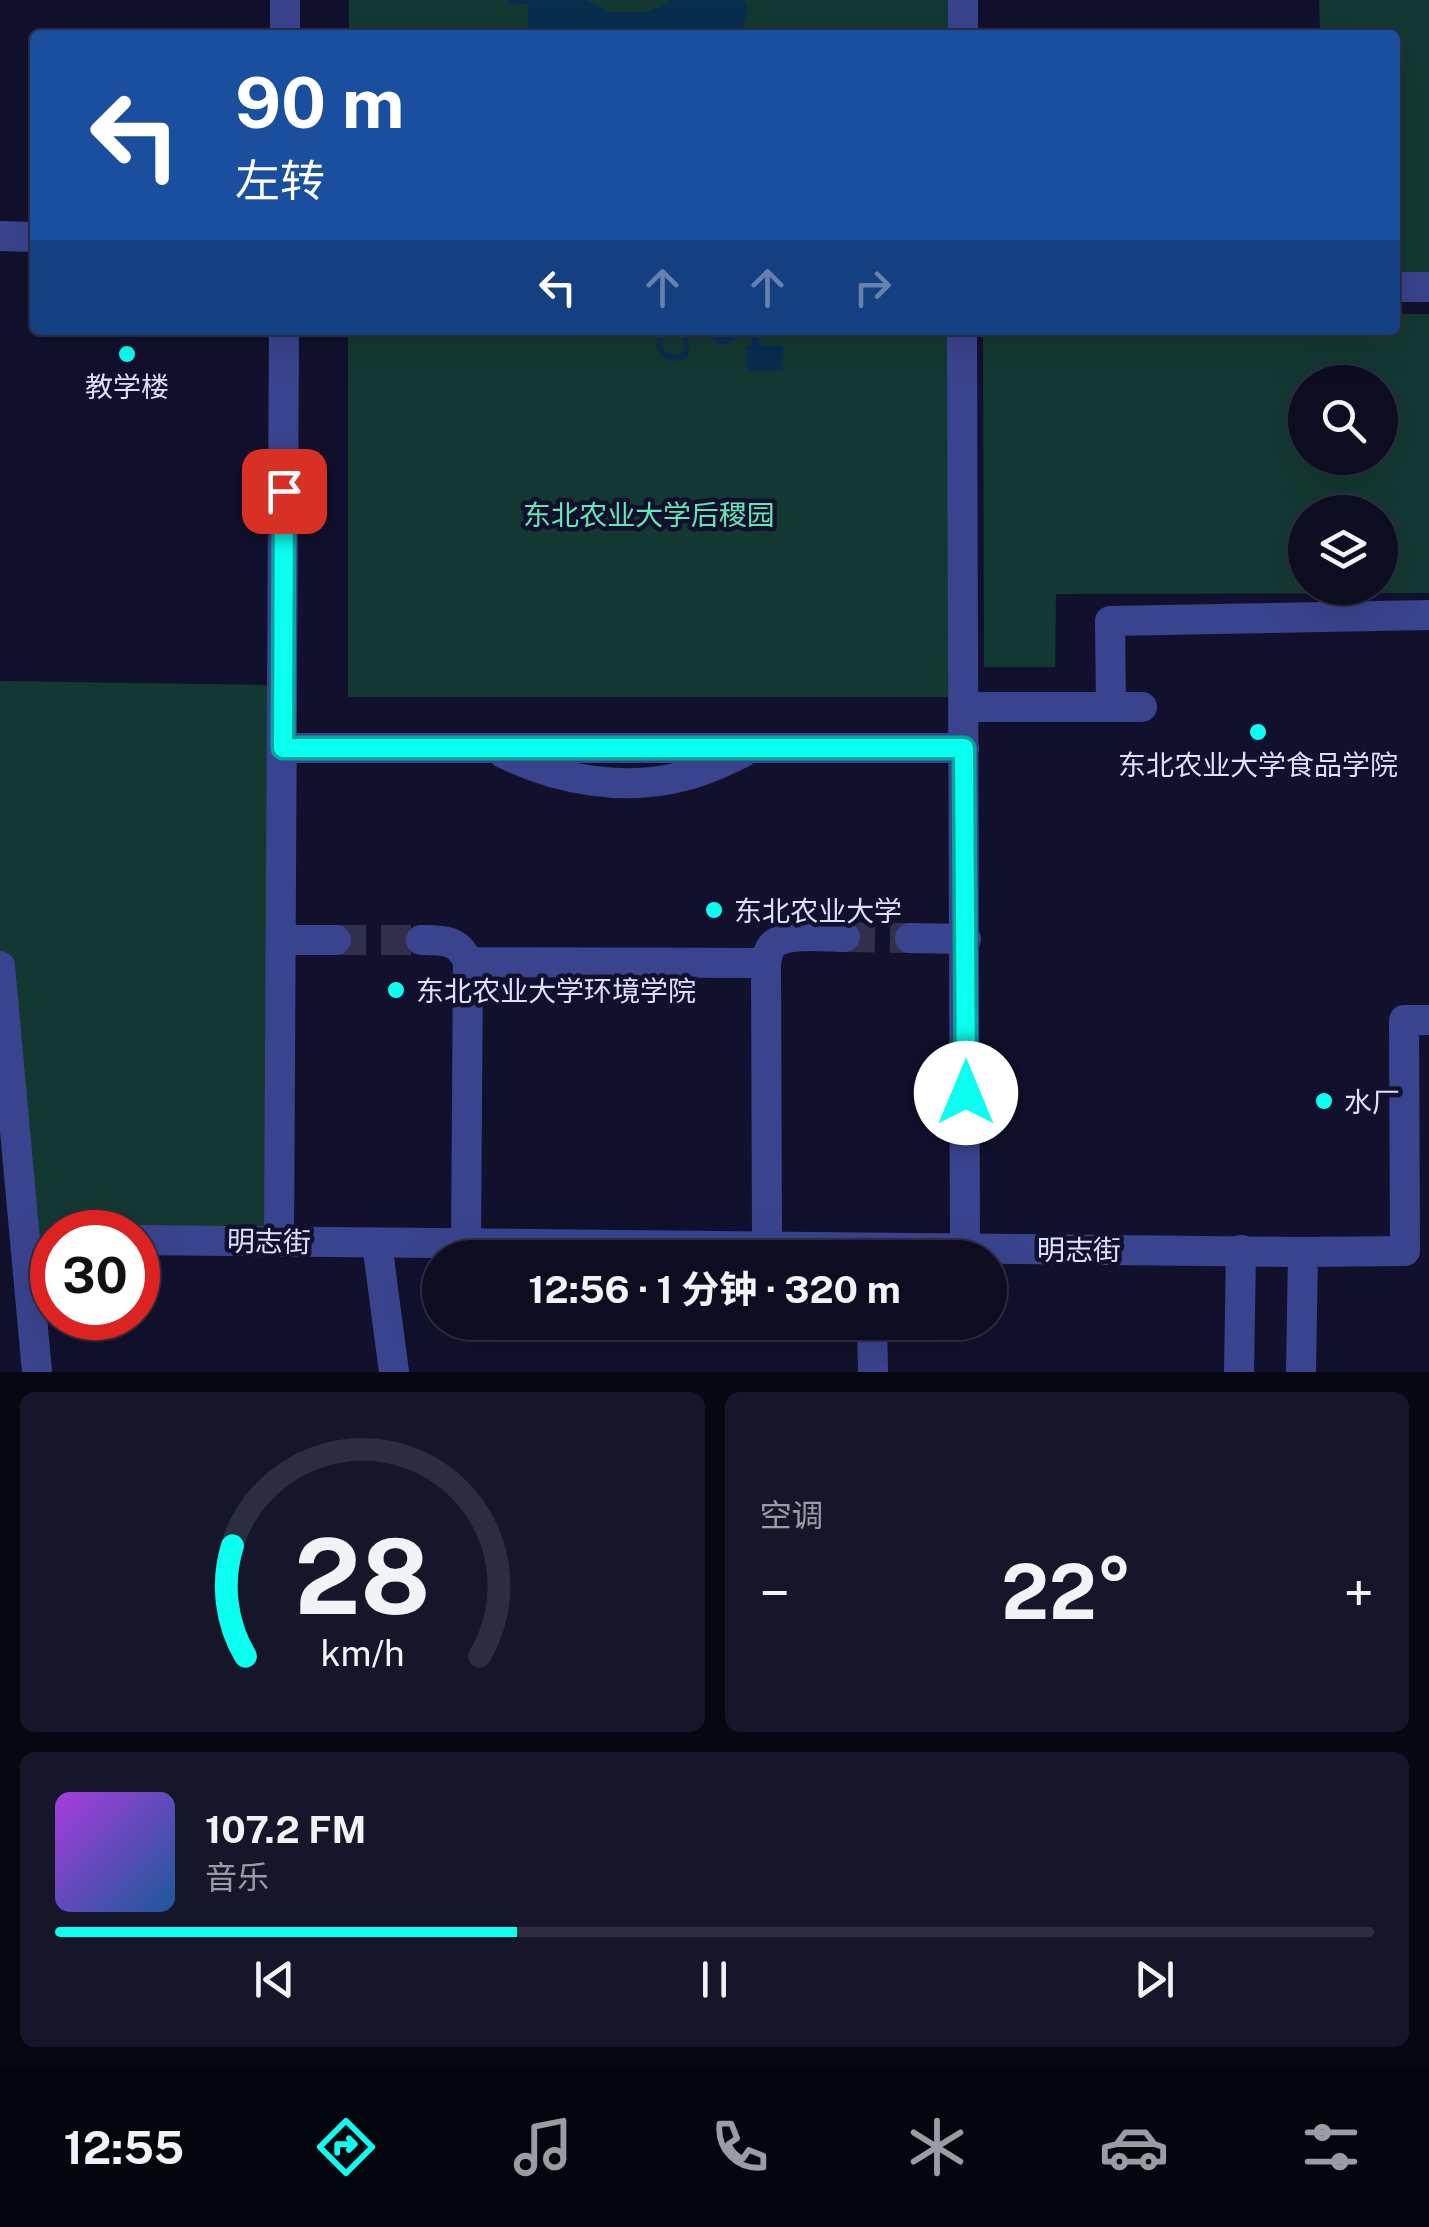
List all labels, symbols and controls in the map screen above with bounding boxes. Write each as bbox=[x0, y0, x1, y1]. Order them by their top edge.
text: 90 m bbox=[235, 61, 405, 144]
icon: left bbox=[70, 70, 200, 200]
text: 左转 bbox=[235, 154, 325, 207]
icon: left bbox=[530, 260, 585, 315]
icon: ahead bbox=[635, 260, 690, 315]
icon: ahead bbox=[740, 260, 795, 315]
icon: right bbox=[845, 260, 900, 315]
marker: 教学楼 bbox=[116, 343, 138, 365]
map controls bbox=[1288, 365, 1398, 605]
button: search bbox=[1288, 365, 1398, 475]
place label: 教学楼 bbox=[85, 370, 169, 403]
pin bbox=[242, 449, 327, 534]
icon: arrive bbox=[257, 464, 312, 519]
button: layers bbox=[1288, 495, 1398, 605]
park label: 东北农业大学后稷园 bbox=[523, 498, 775, 531]
marker: 东北农业大学食品学院 bbox=[1247, 721, 1269, 743]
place label: 东北农业大学食品学院 bbox=[1118, 748, 1398, 781]
place label: 东北农业大学 bbox=[734, 894, 902, 927]
marker: 东北农业大学 bbox=[703, 899, 725, 921]
place label: 东北农业大学环境学院 bbox=[416, 974, 696, 1007]
marker: 东北农业大学环境学院 bbox=[385, 979, 407, 1001]
position arrow bbox=[914, 1041, 1018, 1145]
place label: 水厂 bbox=[1344, 1085, 1400, 1118]
marker: 水厂 bbox=[1313, 1090, 1335, 1112]
speed limit sign: 30 bbox=[30, 1210, 160, 1340]
street label: 明志街 bbox=[227, 1224, 311, 1258]
street label: 明志街 bbox=[1037, 1233, 1121, 1266]
text: 12:56 · 1 分钟 · 320 m bbox=[528, 1267, 901, 1312]
text: 空调 bbox=[760, 1497, 824, 1534]
text: 28 bbox=[294, 1515, 430, 1637]
text: 22° bbox=[1001, 1548, 1132, 1636]
text: − bbox=[760, 1561, 790, 1625]
text: + bbox=[1344, 1561, 1374, 1625]
text: km/h bbox=[320, 1632, 404, 1674]
text: 107.2 FM bbox=[205, 1807, 366, 1852]
text: 音乐 bbox=[205, 1859, 269, 1896]
icon: previous bbox=[247, 1952, 302, 2007]
icon: pause bbox=[687, 1952, 742, 2007]
icon: next bbox=[1127, 1952, 1182, 2007]
icon: directions bbox=[311, 2112, 381, 2182]
icon: music bbox=[508, 2112, 578, 2182]
icon: phone bbox=[705, 2112, 775, 2182]
icon: climate bbox=[902, 2112, 972, 2182]
icon: car bbox=[1099, 2112, 1169, 2182]
icon: filters bbox=[1296, 2112, 1366, 2182]
text: 12:55 bbox=[63, 2121, 184, 2174]

